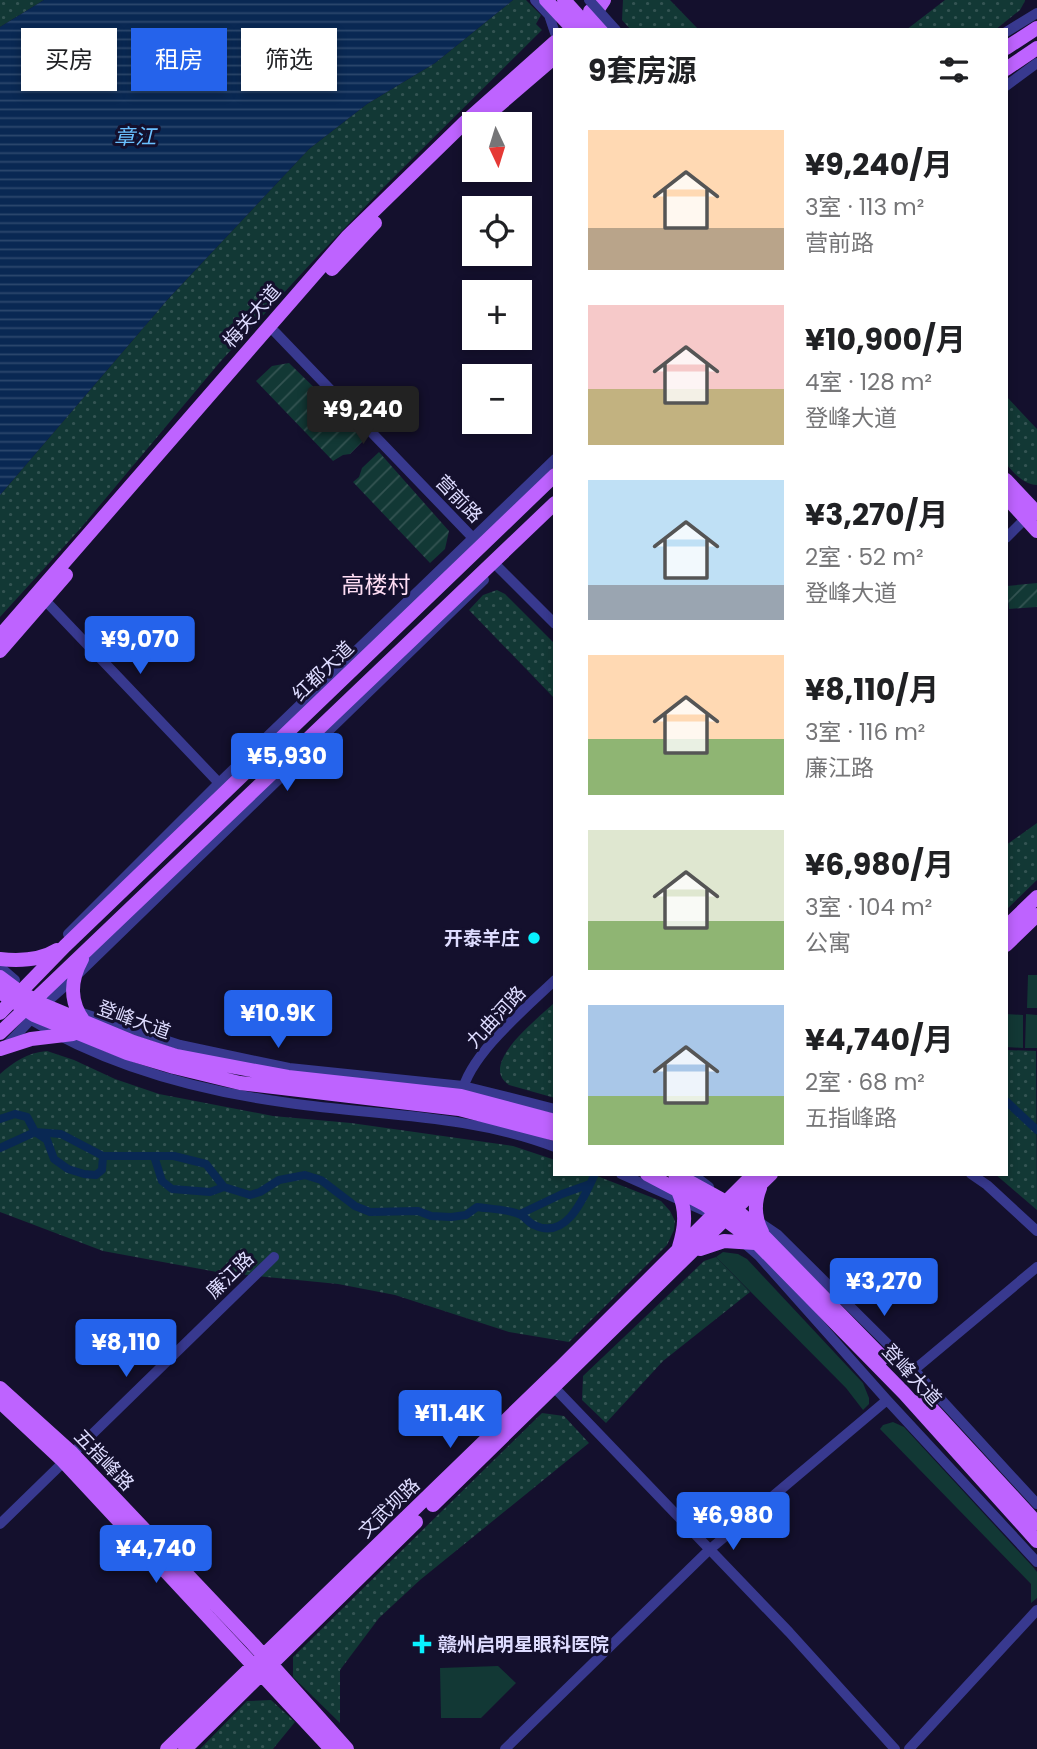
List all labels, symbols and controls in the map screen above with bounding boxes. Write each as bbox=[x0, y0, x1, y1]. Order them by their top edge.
chip: 买房 bbox=[21, 28, 117, 91]
chip: 租房 bbox=[131, 28, 227, 91]
chip: 筛选 bbox=[241, 28, 337, 91]
text: 9套房源 bbox=[588, 49, 696, 92]
icon: filters bbox=[935, 51, 973, 89]
north arrow bbox=[462, 112, 532, 182]
map controls bbox=[462, 112, 532, 434]
water label: 章江 bbox=[114, 122, 158, 151]
text: ¥9,240/月 bbox=[805, 143, 953, 186]
icon: home bbox=[644, 158, 728, 242]
text: 3室 · 113 m² bbox=[805, 191, 924, 223]
button: locate bbox=[462, 196, 532, 266]
text: 营前路 bbox=[805, 227, 874, 259]
street label: 梅关大道 bbox=[217, 278, 287, 354]
button: + bbox=[462, 280, 532, 350]
text: ¥10,900/月 bbox=[805, 318, 966, 361]
icon: home bbox=[644, 333, 728, 417]
button: − bbox=[462, 364, 532, 434]
text: 4室 · 128 m² bbox=[805, 366, 932, 398]
pin: ¥9,240 bbox=[306, 386, 420, 446]
text: ¥9,240 bbox=[323, 393, 403, 425]
text: 登峰大道 bbox=[805, 402, 897, 434]
street label: 营前路 bbox=[429, 469, 489, 529]
text: ¥3,270/月 bbox=[805, 493, 948, 536]
icon: home bbox=[644, 508, 728, 592]
text: 2室 · 52 m² bbox=[805, 541, 923, 573]
district label: 高楼村 bbox=[342, 569, 411, 601]
text: 登峰大道 bbox=[805, 577, 897, 609]
pin: ¥9,070 bbox=[83, 616, 197, 676]
text: ¥9,070 bbox=[101, 623, 179, 655]
street label: 红都大道 bbox=[286, 635, 360, 707]
text: ¥8,110/月 bbox=[805, 668, 939, 711]
icon: home bbox=[644, 683, 728, 767]
text: 3室 · 116 m² bbox=[805, 716, 925, 748]
pin: ¥5,930 bbox=[230, 734, 344, 793]
text: ¥5,930 bbox=[247, 740, 327, 772]
text: 廉江路 bbox=[805, 752, 874, 784]
text: ¥6,980/月 bbox=[805, 843, 954, 886]
icon: home bbox=[644, 858, 728, 942]
text: 3室 · 104 m² bbox=[805, 891, 932, 923]
place label: 开泰羊庄 bbox=[444, 925, 520, 952]
text: 公寓 bbox=[805, 927, 851, 959]
marker: 开泰羊庄 bbox=[526, 930, 542, 946]
street label: 九曲河路 bbox=[460, 980, 532, 1054]
pin: ¥10.9K bbox=[221, 990, 335, 1050]
street label: 登峰大道 bbox=[94, 994, 174, 1046]
text: ¥10.9K bbox=[240, 997, 316, 1029]
text: ¥4,740/月 bbox=[805, 1018, 954, 1061]
icon: home bbox=[644, 1033, 728, 1117]
text: 2室 · 68 m² bbox=[805, 1066, 925, 1098]
text: 五指峰路 bbox=[805, 1102, 897, 1134]
street label: 廉江路 bbox=[200, 1245, 260, 1305]
pin: ¥3,270 bbox=[827, 1258, 941, 1318]
text: ¥3,270 bbox=[846, 1265, 922, 1297]
pin: ¥8,110 bbox=[69, 1320, 183, 1379]
text: ¥8,110 bbox=[91, 1326, 161, 1358]
street label: 登峰大道 bbox=[876, 1338, 948, 1412]
pin: ¥11.4K bbox=[393, 1390, 507, 1450]
text: ¥11.4K bbox=[415, 1397, 485, 1429]
street label: 五指峰路 bbox=[68, 1423, 140, 1497]
street label: 文武坝路 bbox=[352, 1472, 426, 1544]
pin: ¥6,980 bbox=[676, 1492, 790, 1552]
text: ¥6,980 bbox=[693, 1499, 773, 1531]
pin: ¥4,740 bbox=[99, 1526, 213, 1585]
text: ¥4,740 bbox=[116, 1532, 196, 1564]
place label: 赣州启明星眼科医院 bbox=[438, 1631, 609, 1658]
marker: 赣州启明星眼科医院 bbox=[412, 1634, 432, 1654]

